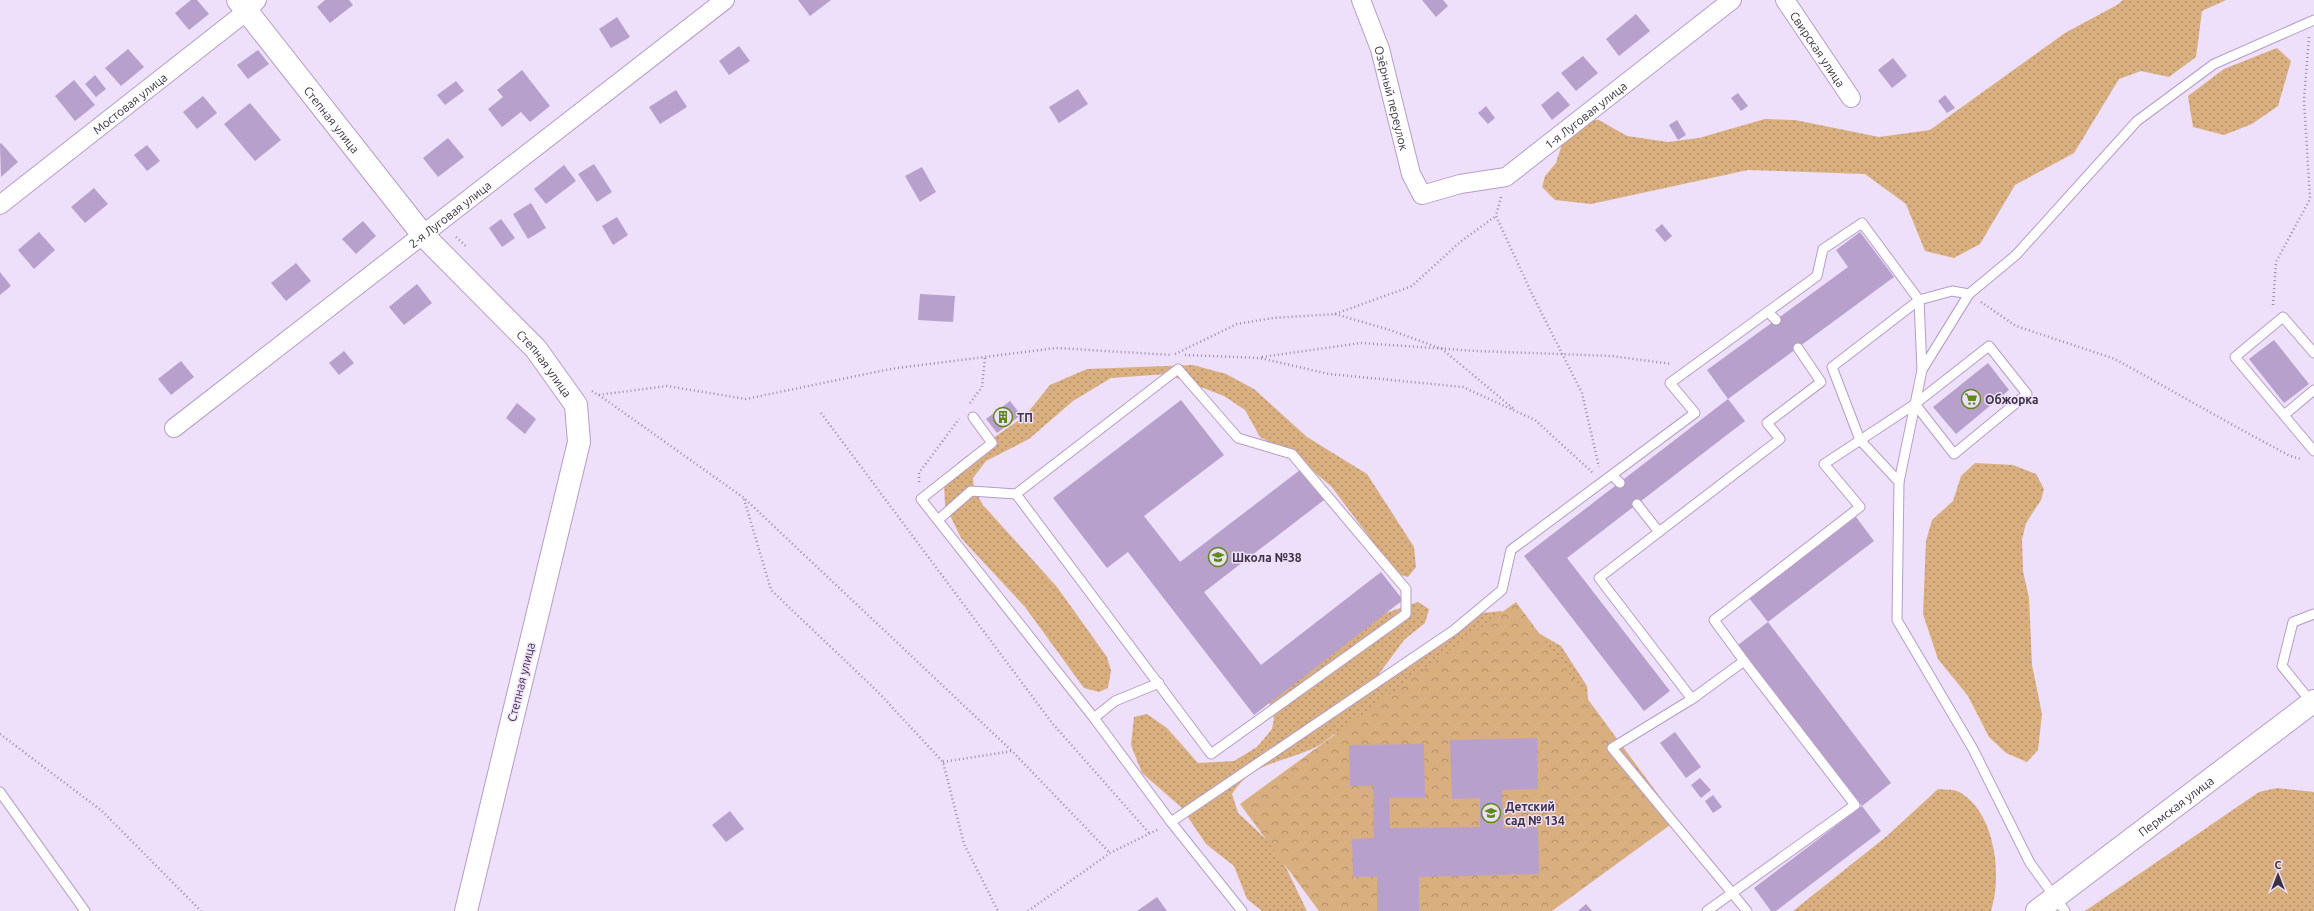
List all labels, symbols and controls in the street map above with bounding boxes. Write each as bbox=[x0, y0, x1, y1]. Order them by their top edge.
street label: Свирская улица bbox=[1788, 9, 1848, 89]
street label: Озёрный переулок bbox=[1373, 44, 1411, 152]
street label: Мостовая улица bbox=[90, 70, 169, 136]
street label: 1-я Луговая улица bbox=[1542, 79, 1629, 151]
street label: Степная улица bbox=[302, 83, 362, 155]
street label: 2-я Луговая улица bbox=[406, 178, 493, 250]
street label: Степная улица bbox=[514, 327, 574, 399]
supermarket icon: Обжорка bbox=[1960, 388, 1982, 410]
place label: Обжорка bbox=[1985, 393, 2039, 406]
building icon: ТП bbox=[992, 406, 1014, 428]
place label: ТП bbox=[1017, 411, 1033, 424]
school or university icon: Школа №38 bbox=[1207, 546, 1229, 568]
place label: Школа №38 bbox=[1232, 551, 1302, 564]
street label: Степная улица bbox=[505, 641, 537, 723]
street label: Пермская улица bbox=[2136, 773, 2216, 838]
place label: Детский сад № 134 bbox=[1505, 800, 1565, 827]
school or university icon: Детский сад № 134 bbox=[1480, 802, 1502, 824]
north arrow bbox=[2258, 855, 2298, 895]
text: С bbox=[2274, 859, 2282, 871]

